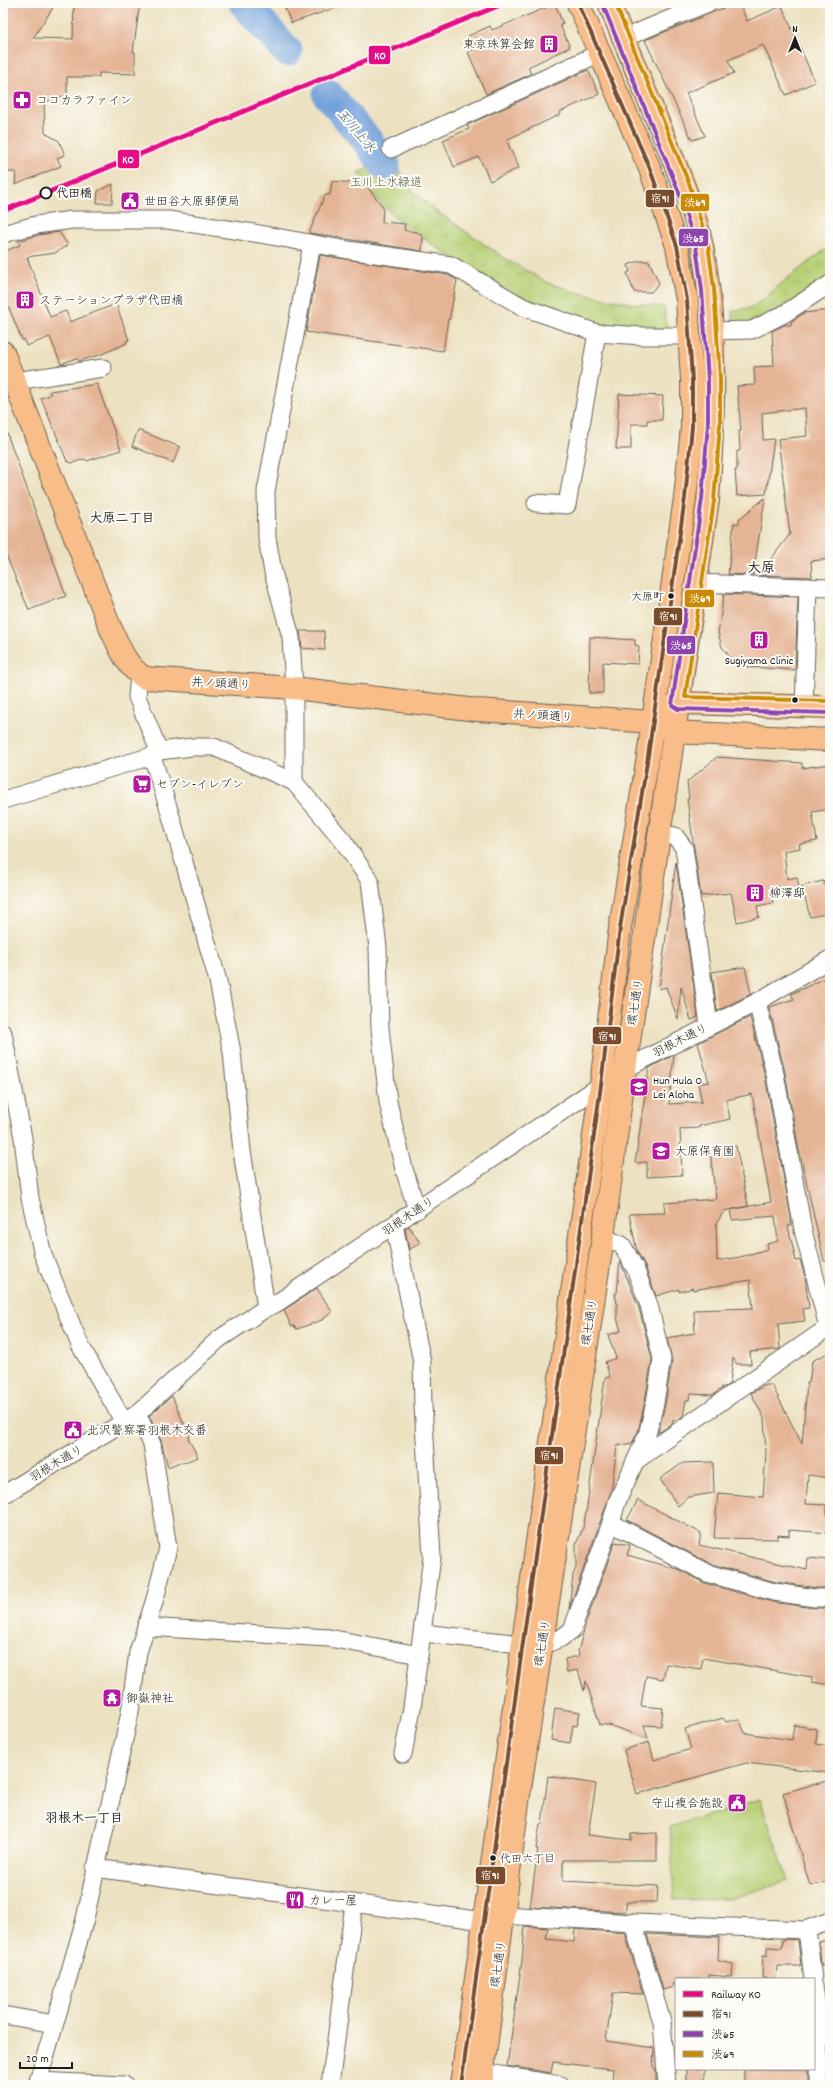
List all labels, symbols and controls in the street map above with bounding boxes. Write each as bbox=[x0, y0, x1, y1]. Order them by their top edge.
north arrow bbox=[775, 18, 815, 58]
text: N bbox=[792, 22, 798, 38]
building icon: 東京珠算会館 bbox=[538, 33, 560, 55]
place label: 東京珠算会館 bbox=[463, 37, 535, 54]
line badge: KO bbox=[368, 45, 391, 65]
text: KO bbox=[374, 49, 386, 65]
pharmacy icon: ココカラファイン bbox=[11, 89, 33, 111]
place label: ココカラファイン bbox=[36, 93, 132, 110]
water label: 玉川上水 bbox=[331, 106, 379, 158]
line badge: KO bbox=[117, 149, 140, 169]
text: KO bbox=[122, 153, 134, 169]
park label: 玉川上水緑道 bbox=[350, 175, 422, 192]
marker: 代田橋 bbox=[39, 186, 53, 200]
place label: 代田橋 bbox=[56, 186, 92, 203]
line badge: 宿91 bbox=[645, 189, 675, 208]
public building icon: 世田谷大原郵便局 bbox=[119, 190, 141, 212]
text: 宿91 bbox=[651, 192, 669, 208]
line badge: 渋69 bbox=[680, 193, 710, 212]
place label: 世田谷大原郵便局 bbox=[144, 194, 240, 211]
text: 渋69 bbox=[684, 196, 706, 212]
line badge: 渋65 bbox=[678, 228, 709, 247]
text: 渋65 bbox=[682, 232, 704, 248]
building icon: ステーションプラザ代田橋 bbox=[14, 289, 36, 311]
place label: ステーションプラザ代田橋 bbox=[39, 293, 183, 310]
district label: 大原二丁目 bbox=[89, 510, 155, 529]
district label: 大原 bbox=[747, 559, 775, 579]
line badge: 渋69 bbox=[684, 589, 715, 608]
place label: 大原町 bbox=[631, 590, 664, 606]
marker: 大原町 bbox=[666, 591, 676, 601]
text: 渋69 bbox=[689, 592, 711, 608]
line badge: 宿91 bbox=[653, 607, 683, 626]
text: 宿91 bbox=[659, 610, 677, 626]
building icon: Sugiyama Clinic bbox=[748, 629, 770, 651]
line badge: 渋65 bbox=[666, 635, 696, 655]
text: 渋65 bbox=[670, 639, 692, 655]
place label: Sugiyama Clinic bbox=[725, 653, 793, 670]
street label: 井ノ頭通り bbox=[191, 674, 251, 695]
unlabelled marker bbox=[790, 695, 800, 705]
street label: 井ノ頭通り bbox=[512, 706, 573, 727]
supermarket icon: セブン-イレブン bbox=[131, 773, 153, 795]
place label: セブン-イレブン bbox=[156, 777, 244, 794]
building icon: 柳澤邸 bbox=[744, 882, 766, 904]
place label: 柳澤邸 bbox=[769, 886, 805, 903]
street label: 環七通り bbox=[625, 977, 648, 1027]
street label: 羽根木通り bbox=[650, 1020, 711, 1063]
line badge: 宿91 bbox=[592, 1026, 622, 1045]
text: 宿91 bbox=[598, 1030, 616, 1046]
place label: Hun Hula O Lei Aloha bbox=[653, 1073, 702, 1104]
school or university icon: Hun Hula O Lei Aloha bbox=[628, 1076, 650, 1098]
school or university icon: 大原保育園 bbox=[650, 1140, 672, 1162]
place label: 大原保育園 bbox=[675, 1144, 735, 1161]
street label: 羽根木通り bbox=[379, 1193, 438, 1241]
street label: 環七通り bbox=[578, 1297, 603, 1347]
public building icon: 北沢警察署羽根木交番 bbox=[62, 1419, 84, 1441]
place label: 北沢警察署羽根木交番 bbox=[87, 1423, 207, 1440]
street label: 羽根木通り bbox=[27, 1442, 87, 1487]
line badge: 宿91 bbox=[534, 1446, 564, 1465]
text: 宿91 bbox=[540, 1449, 558, 1465]
street label: 環七通り bbox=[531, 1618, 556, 1668]
temple icon: 御嶽神社 bbox=[101, 1687, 123, 1709]
place label: 御嶽神社 bbox=[126, 1691, 174, 1708]
public building icon: 守山複合施設 bbox=[726, 1792, 748, 1814]
place label: 守山複合施設 bbox=[651, 1796, 723, 1813]
district label: 羽根木一丁目 bbox=[45, 1810, 123, 1829]
place label: 代田六丁目 bbox=[500, 1852, 555, 1868]
marker: 代田六丁目 bbox=[488, 1853, 498, 1863]
line badge: 宿91 bbox=[475, 1866, 506, 1885]
text: 宿91 bbox=[481, 1869, 499, 1885]
restaurant icon: カレー屋 bbox=[284, 1889, 306, 1911]
place label: カレー屋 bbox=[309, 1893, 357, 1910]
street label: 環七通り bbox=[488, 1939, 511, 1989]
legend bbox=[675, 1978, 815, 2070]
text: Railway KO bbox=[711, 1987, 761, 2004]
text: 宿91 bbox=[711, 2007, 731, 2024]
text: 渋65 bbox=[711, 2027, 734, 2044]
scale bar bbox=[20, 2044, 72, 2070]
text: 渋69 bbox=[711, 2047, 734, 2064]
text: 20 m bbox=[26, 2051, 49, 2068]

